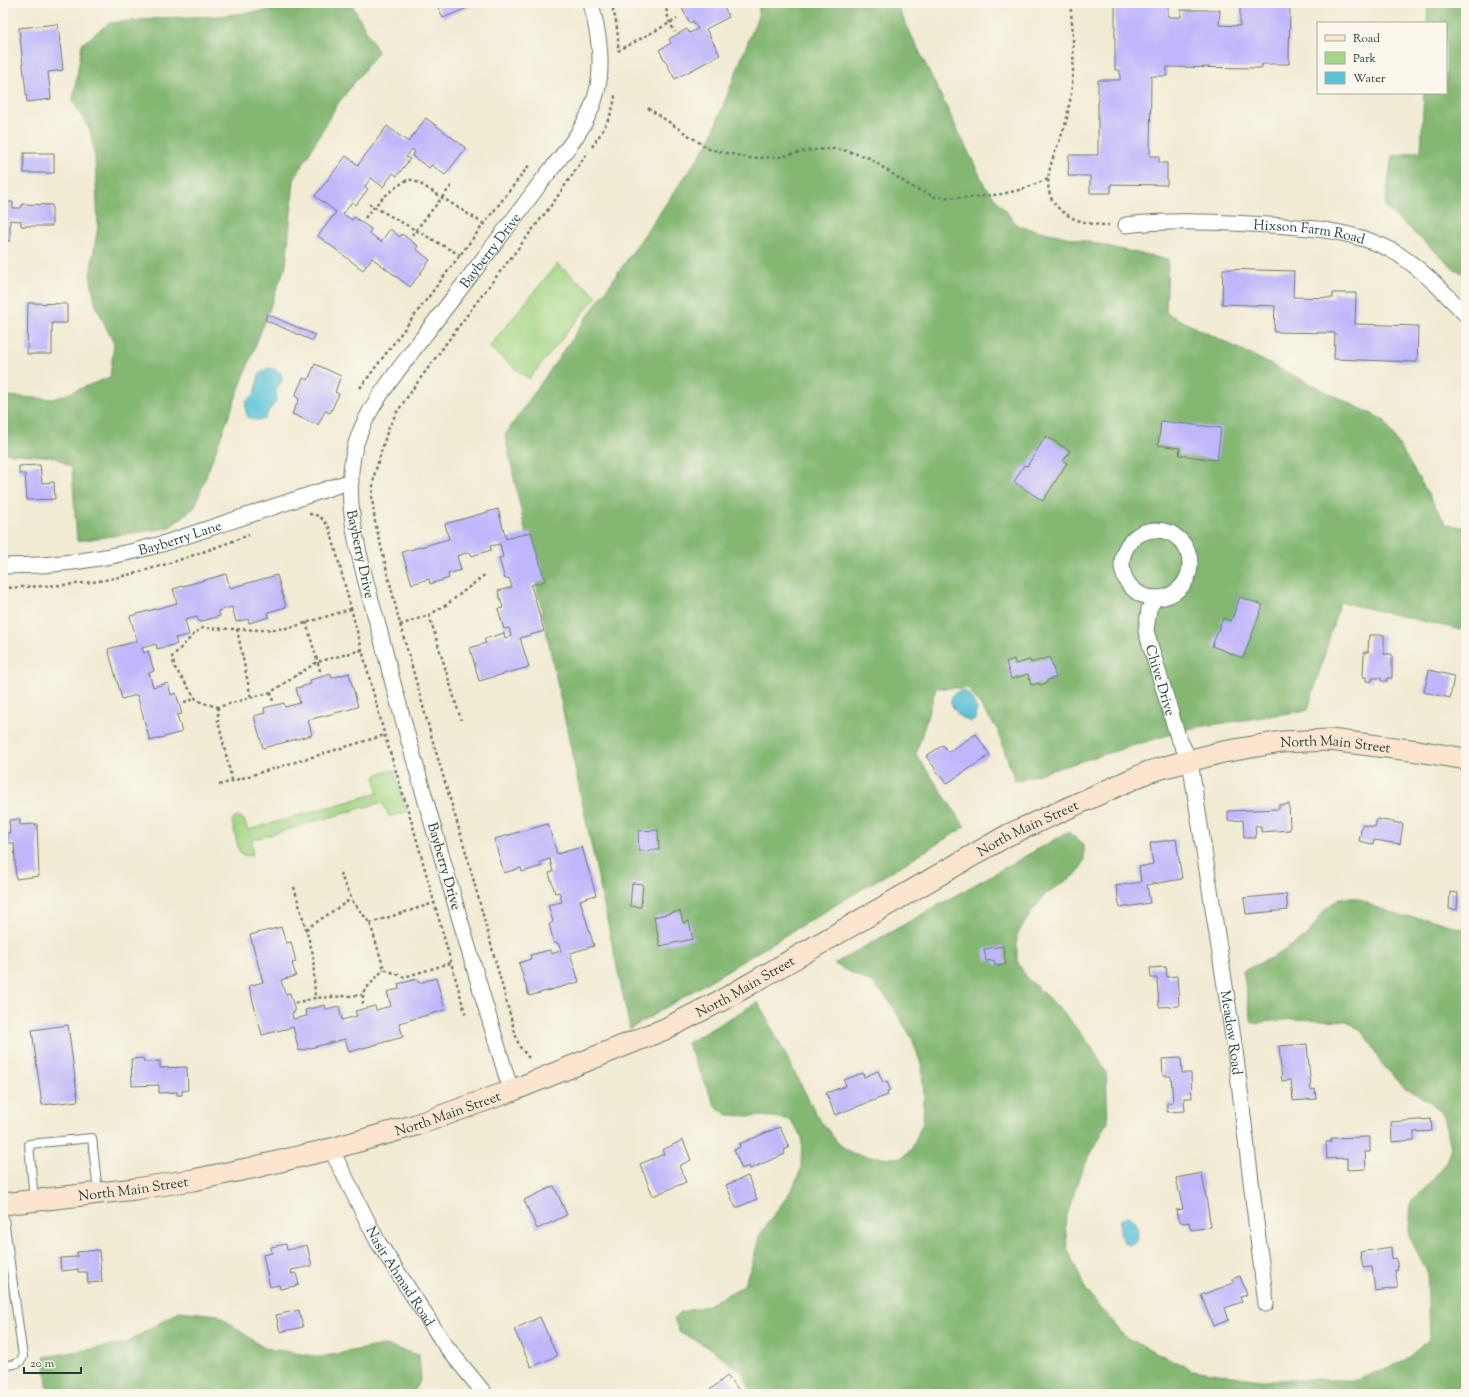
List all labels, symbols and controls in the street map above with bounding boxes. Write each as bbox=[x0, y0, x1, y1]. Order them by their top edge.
legend bbox=[1317, 22, 1447, 94]
text: Road bbox=[1353, 30, 1380, 48]
text: Park bbox=[1353, 50, 1376, 68]
text: Water bbox=[1353, 70, 1386, 88]
street label: Bayberry Drive bbox=[456, 209, 527, 293]
street label: Hixson Farm Road bbox=[1253, 216, 1367, 251]
street label: Bayberry Drive bbox=[340, 508, 378, 601]
street label: Bayberry Lane bbox=[137, 517, 225, 562]
street label: Chive Drive bbox=[1139, 643, 1179, 719]
street label: North Main Street bbox=[1280, 732, 1392, 759]
street label: North Main Street bbox=[974, 796, 1082, 863]
street label: Bayberry Drive bbox=[421, 820, 465, 913]
street label: North Main Street bbox=[693, 952, 799, 1024]
street label: Meadow Road bbox=[1214, 989, 1246, 1076]
street label: North Main Street bbox=[393, 1087, 504, 1142]
street label: North Main Street bbox=[77, 1173, 190, 1207]
street label: Nasir Ahmad Road bbox=[360, 1223, 438, 1331]
scale bar bbox=[24, 1349, 81, 1375]
text: 20 m bbox=[30, 1355, 55, 1373]

